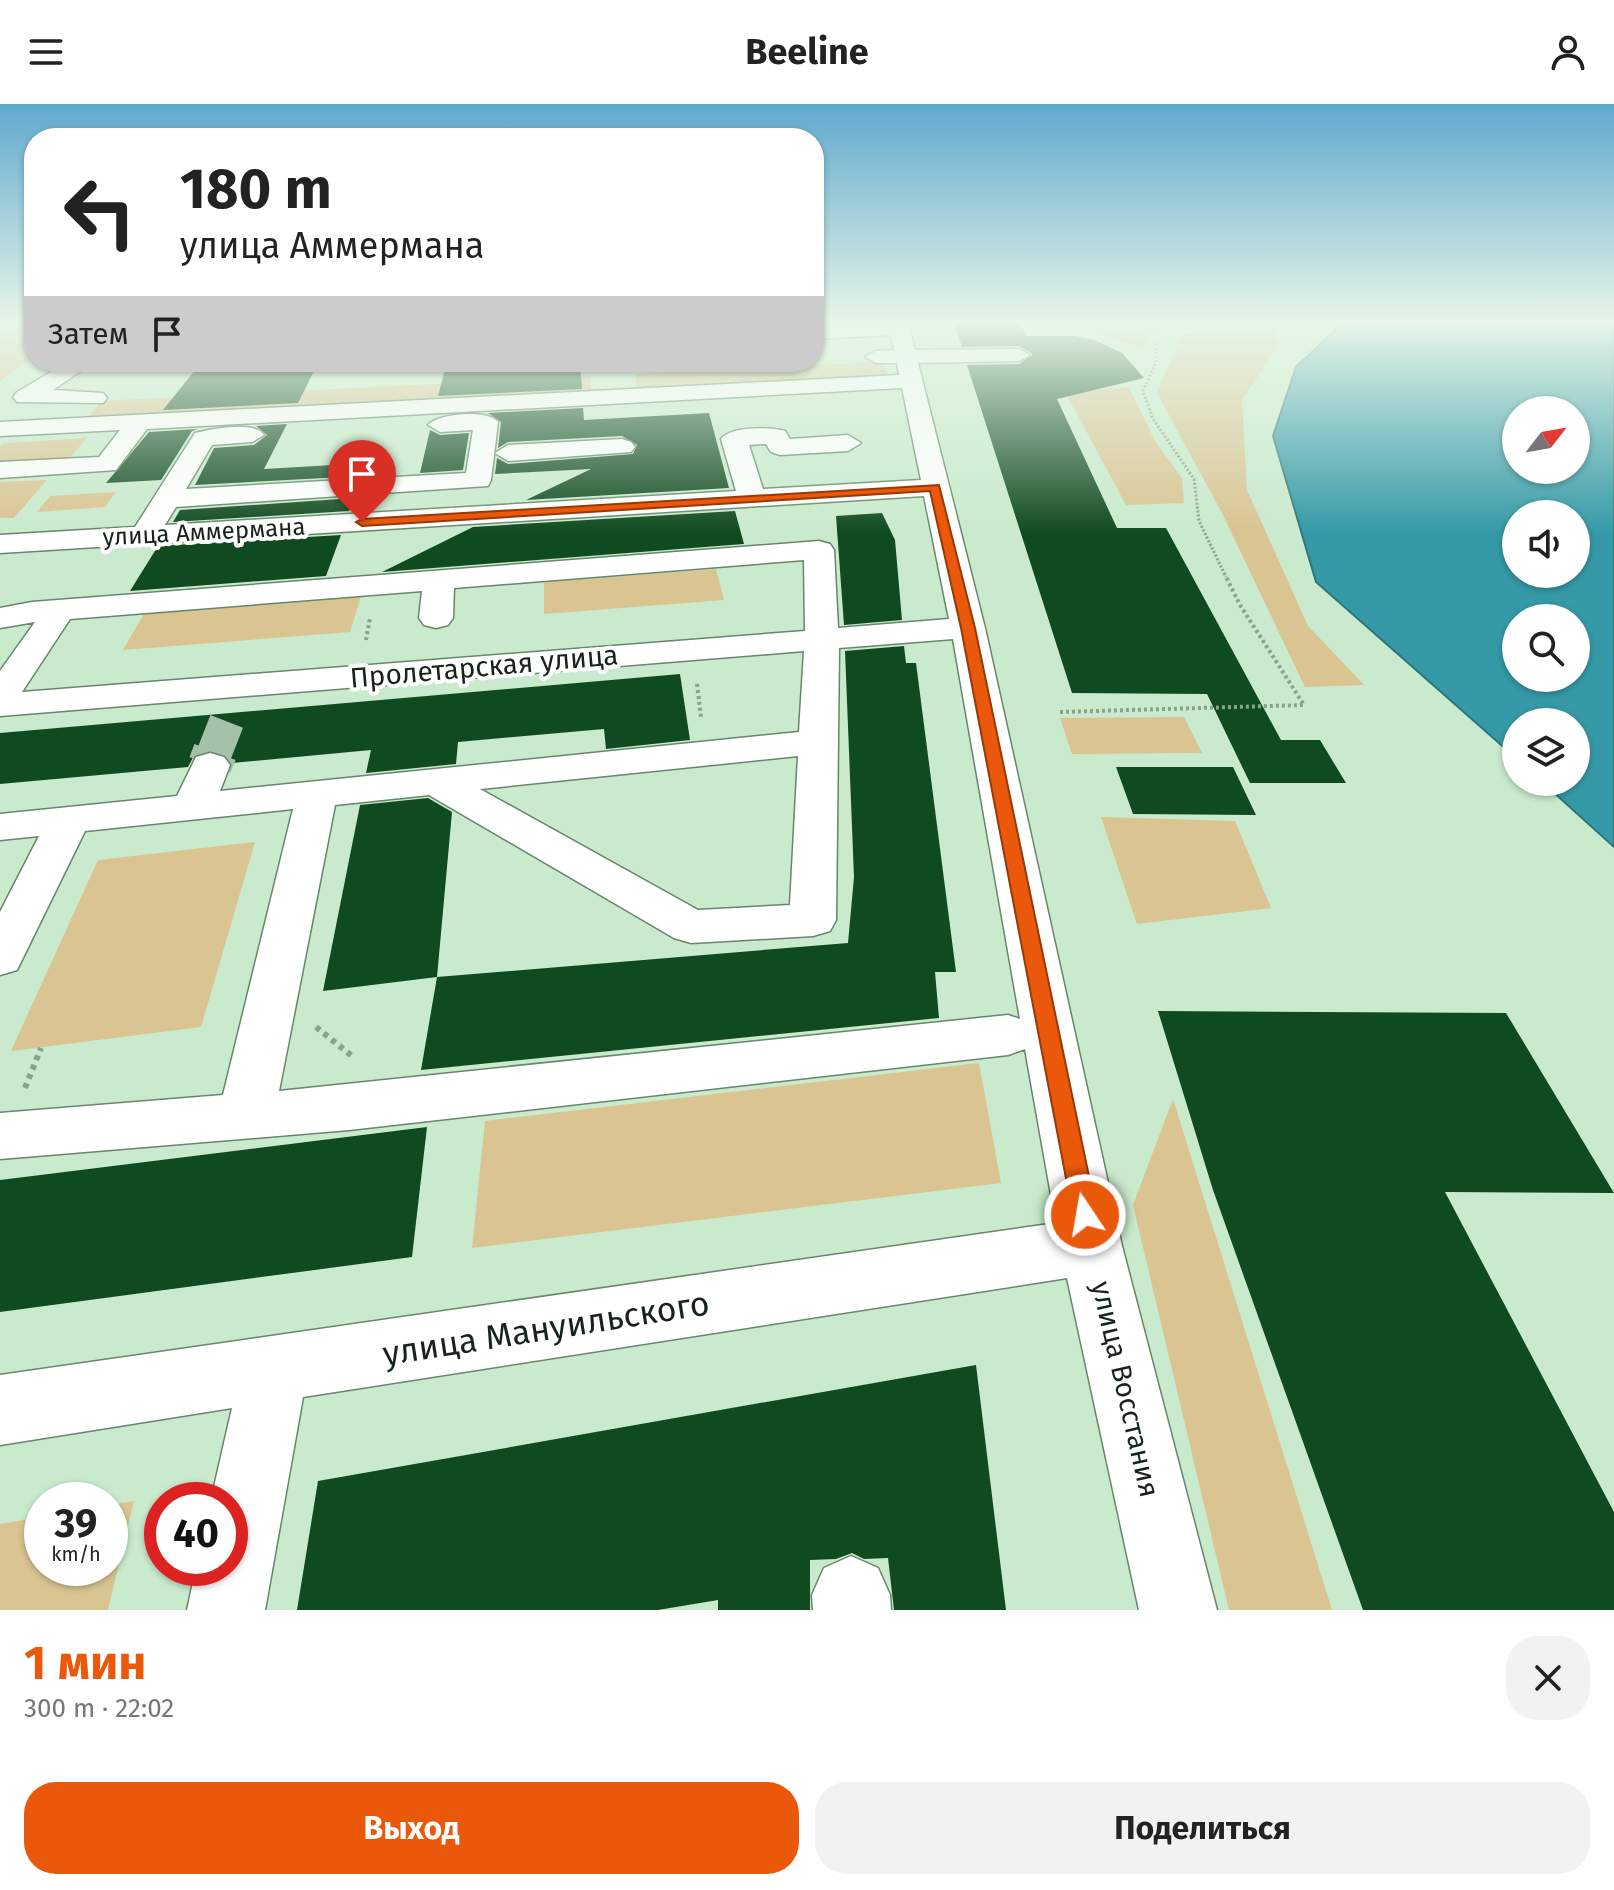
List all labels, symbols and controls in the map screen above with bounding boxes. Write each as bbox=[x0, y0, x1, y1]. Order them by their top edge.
icon: menu bbox=[24, 30, 68, 74]
text: Beeline bbox=[745, 30, 869, 74]
icon: person bbox=[1546, 30, 1590, 74]
text: 180 m bbox=[180, 156, 332, 223]
icon: left bbox=[48, 160, 152, 264]
text: улица Аммермана bbox=[180, 224, 484, 268]
icon: arrive bbox=[145, 312, 189, 356]
text: Затем bbox=[48, 316, 129, 352]
north arrow bbox=[1502, 396, 1590, 484]
map controls bbox=[1502, 396, 1590, 796]
pin bbox=[328, 440, 396, 522]
icon: arrive bbox=[340, 452, 384, 496]
button: sound bbox=[1502, 500, 1590, 588]
street label: улица Аммермана bbox=[102, 513, 306, 551]
button: search bbox=[1502, 604, 1590, 692]
street label: Пролетарская улица bbox=[348, 638, 620, 695]
button: layers bbox=[1502, 708, 1590, 796]
position arrow bbox=[1043, 1173, 1127, 1257]
street label: улица Восстания bbox=[1085, 1278, 1166, 1500]
street label: улица Мануильского bbox=[380, 1282, 712, 1375]
speed limit sign: 40 bbox=[144, 1482, 248, 1586]
text: 39 bbox=[55, 1500, 97, 1548]
text: km/h bbox=[51, 1542, 101, 1566]
text: 1 мин bbox=[24, 1634, 146, 1692]
button: close bbox=[1506, 1636, 1590, 1720]
text: 300 m · 22:02 bbox=[24, 1693, 174, 1724]
button: Выход bbox=[24, 1782, 799, 1874]
button: Поделиться bbox=[815, 1782, 1590, 1874]

